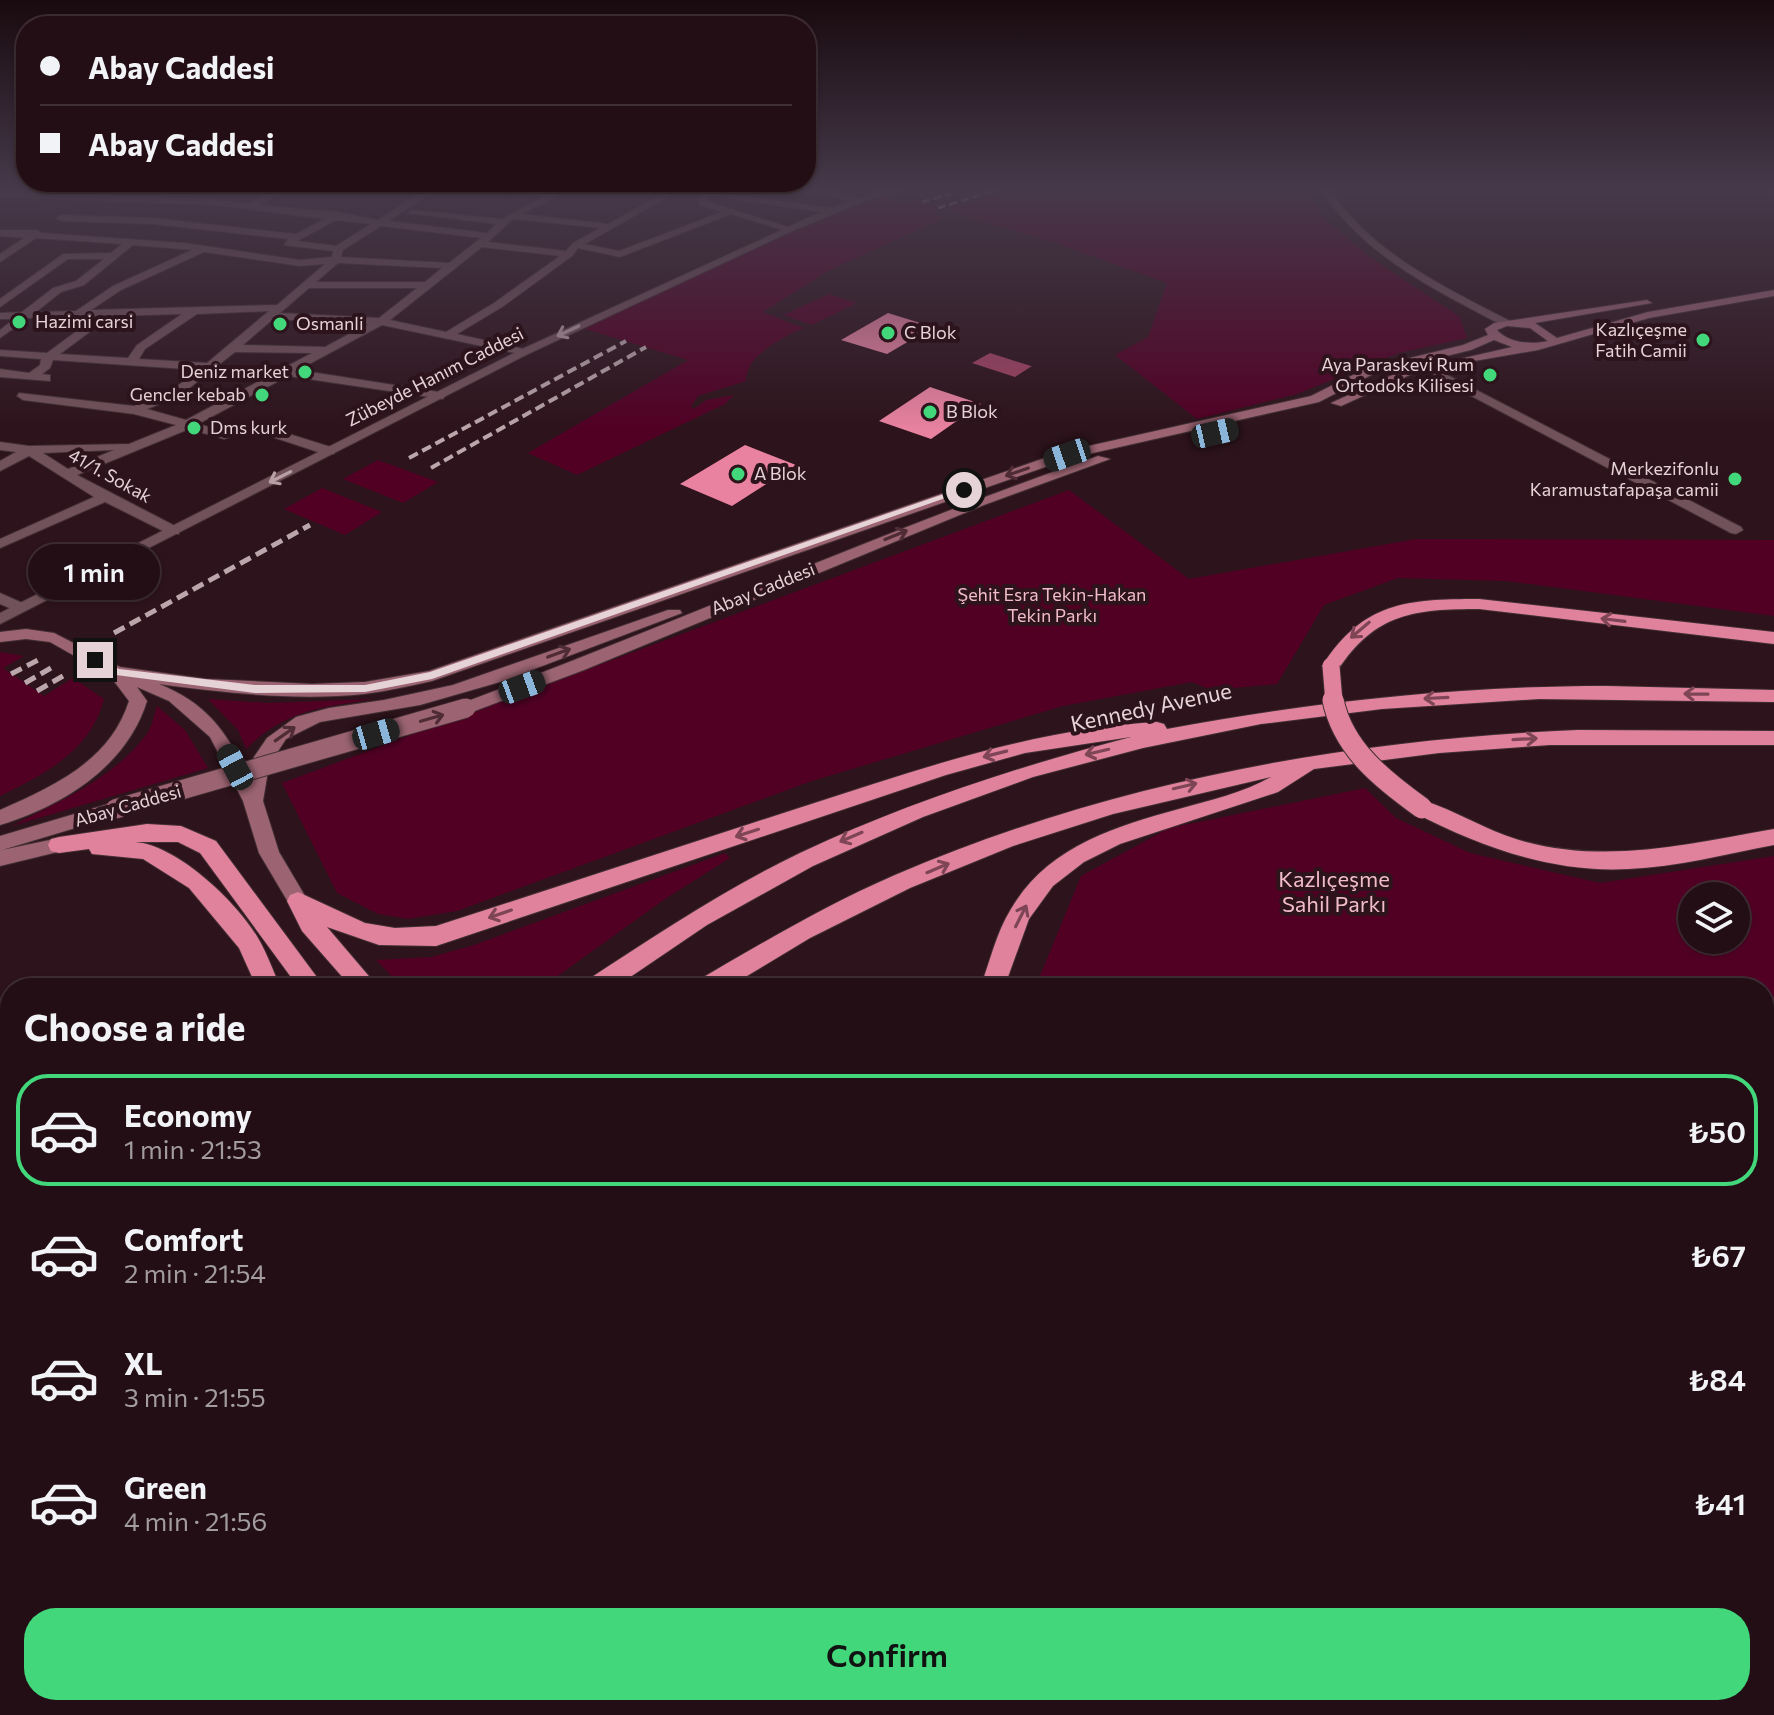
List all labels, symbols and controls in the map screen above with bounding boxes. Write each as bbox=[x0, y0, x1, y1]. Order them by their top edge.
text: Abay Caddesi bbox=[88, 48, 274, 85]
text: Abay Caddesi bbox=[88, 125, 274, 162]
place label: Hazimi carsi bbox=[35, 310, 133, 332]
place label: Osmanli bbox=[296, 312, 364, 334]
marker: Hazimi carsi bbox=[10, 313, 28, 331]
marker: Osmanli bbox=[271, 315, 289, 333]
place label: Kazlıçeşme Fatih Camii bbox=[1595, 318, 1687, 361]
place label: C Blok bbox=[904, 321, 957, 343]
street label: Zübeyde Hanım Caddesi bbox=[342, 322, 527, 430]
one-way arrow bbox=[556, 324, 580, 339]
marker: C Blok bbox=[879, 324, 897, 342]
marker: Kazlıçeşme Fatih Camii bbox=[1694, 331, 1712, 349]
place label: Aya Paraskevi Rum Ortodoks Kilisesi bbox=[1321, 353, 1474, 396]
place label: Deniz market bbox=[181, 360, 289, 382]
marker: Deniz market bbox=[296, 363, 314, 381]
marker: Aya Paraskevi Rum Ortodoks Kilisesi bbox=[1481, 366, 1499, 384]
place label: Gencler kebab bbox=[130, 383, 246, 405]
marker: Gencler kebab bbox=[253, 386, 271, 404]
place label: B Blok bbox=[946, 400, 998, 422]
marker: B Blok bbox=[921, 403, 939, 421]
place label: Dms kurk bbox=[210, 416, 288, 438]
car bbox=[1189, 416, 1241, 450]
marker: Dms kurk bbox=[185, 419, 203, 437]
car bbox=[1040, 436, 1094, 474]
street label: 41/1. Sokak bbox=[65, 443, 156, 507]
place label: Merkezifonlu Karamustafapaşa camii bbox=[1530, 457, 1719, 500]
place label: A Blok bbox=[754, 462, 807, 484]
marker: A Blok bbox=[729, 465, 747, 483]
one-way arrow bbox=[1005, 466, 1030, 481]
one-way arrow bbox=[268, 469, 292, 485]
marker: Merkezifonlu Karamustafapaşa camii bbox=[1726, 470, 1744, 488]
route start bbox=[946, 472, 982, 508]
one-way arrow bbox=[883, 527, 908, 541]
callout: 1 min bbox=[29, 544, 161, 600]
text: 1 min bbox=[63, 556, 125, 587]
street label: Abay Caddesi bbox=[708, 557, 818, 619]
park label: Şehit Esra Tekin-Hakan Tekin Parkı bbox=[958, 583, 1146, 626]
one-way arrow bbox=[1600, 612, 1627, 627]
one-way arrow bbox=[1350, 621, 1370, 639]
route end bbox=[77, 642, 113, 678]
one-way arrow bbox=[546, 645, 571, 660]
car bbox=[495, 668, 549, 706]
street label: Kennedy Avenue bbox=[1068, 676, 1234, 737]
one-way arrow bbox=[1683, 687, 1710, 702]
one-way arrow bbox=[1423, 691, 1450, 706]
one-way arrow bbox=[419, 710, 445, 725]
car bbox=[350, 716, 402, 752]
one-way arrow bbox=[273, 726, 295, 742]
one-way arrow bbox=[1511, 731, 1538, 746]
car bbox=[213, 740, 257, 794]
one-way arrow bbox=[1085, 745, 1110, 760]
one-way arrow bbox=[983, 747, 1008, 762]
one-way arrow bbox=[1171, 778, 1197, 793]
street label: Abay Caddesi bbox=[72, 779, 184, 831]
one-way arrow bbox=[735, 826, 760, 841]
one-way arrow bbox=[840, 830, 864, 845]
one-way arrow bbox=[925, 859, 950, 874]
park label: Kazlıçeşme Sahil Parkı bbox=[1278, 865, 1390, 917]
map controls bbox=[1678, 882, 1750, 954]
button: layers bbox=[1678, 882, 1750, 954]
one-way arrow bbox=[1014, 904, 1029, 928]
one-way arrow bbox=[488, 908, 513, 923]
text: Choose a ride bbox=[24, 1004, 245, 1048]
icon: car bbox=[28, 1094, 100, 1166]
text: Economy bbox=[124, 1096, 252, 1133]
text: ₺50 bbox=[1688, 1112, 1746, 1149]
text: 1 min · 21:53 bbox=[124, 1133, 262, 1164]
icon: car bbox=[28, 1218, 100, 1290]
text: Comfort bbox=[124, 1220, 243, 1257]
text: ₺67 bbox=[1690, 1236, 1746, 1273]
text: 2 min · 21:54 bbox=[124, 1257, 266, 1288]
icon: car bbox=[28, 1342, 100, 1414]
text: XL bbox=[124, 1344, 163, 1381]
text: ₺84 bbox=[1688, 1360, 1746, 1397]
text: 3 min · 21:55 bbox=[124, 1381, 266, 1412]
icon: car bbox=[28, 1466, 100, 1538]
text: Green bbox=[124, 1468, 207, 1505]
text: ₺41 bbox=[1694, 1484, 1746, 1521]
text: 4 min · 21:56 bbox=[124, 1505, 267, 1536]
button: Confirm bbox=[24, 1608, 1750, 1700]

